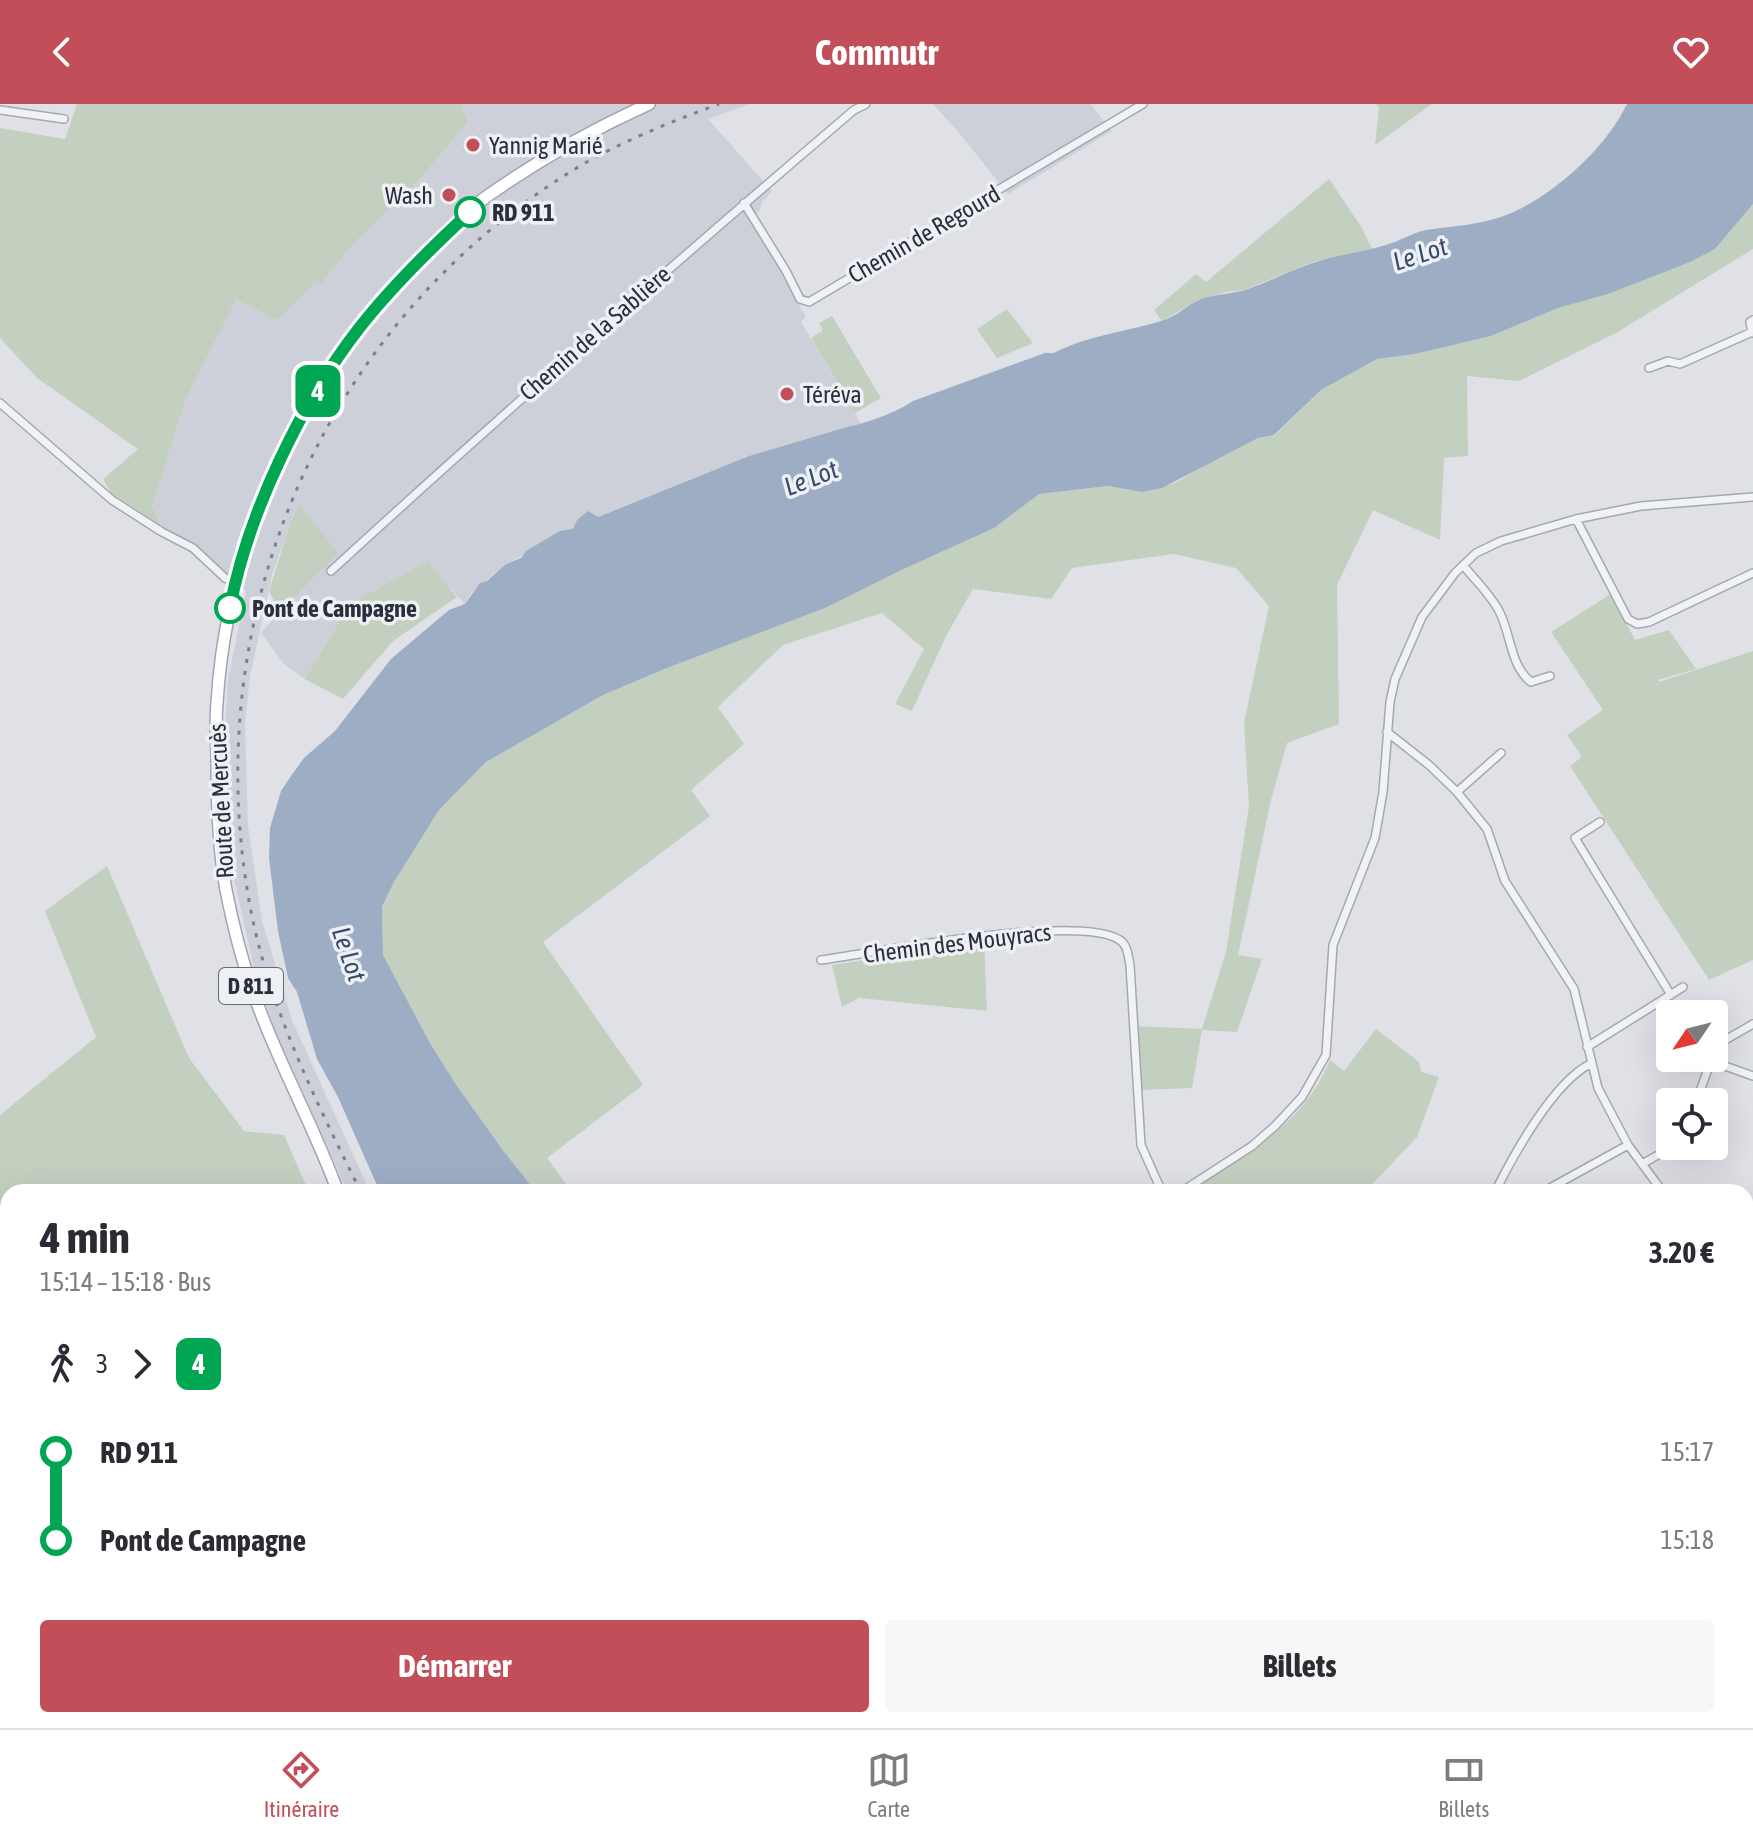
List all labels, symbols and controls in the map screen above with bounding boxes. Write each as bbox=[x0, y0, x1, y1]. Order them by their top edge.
icon: back bbox=[40, 30, 84, 74]
icon: heart bbox=[1669, 30, 1713, 74]
text: Commutr bbox=[815, 31, 938, 73]
place label: Yannig Marié bbox=[489, 132, 603, 159]
marker: Yannig Marié bbox=[464, 136, 482, 154]
street label: Chemin de Regourd bbox=[843, 180, 1005, 288]
place label: Wash bbox=[385, 182, 433, 209]
marker: Wash bbox=[440, 186, 458, 204]
marker: RD 911 bbox=[455, 197, 485, 227]
place label: RD 911 bbox=[492, 199, 555, 226]
water label: Le Lot bbox=[1389, 231, 1451, 277]
street label: Chemin de la Sablière bbox=[514, 260, 676, 406]
line badge: 4 bbox=[292, 365, 344, 417]
text: 4 bbox=[311, 375, 325, 407]
place label: Téréva bbox=[803, 381, 862, 408]
marker: Téréva bbox=[778, 385, 796, 403]
water label: Le Lot bbox=[780, 454, 843, 502]
marker: Pont de Campagne bbox=[215, 593, 245, 623]
place label: Pont de Campagne bbox=[252, 595, 417, 622]
street label: Route de Mercuès bbox=[203, 723, 239, 879]
street label: Chemin des Mouyracs bbox=[862, 918, 1052, 968]
water label: Le Lot bbox=[326, 923, 372, 985]
road number: D 811 bbox=[219, 968, 283, 1004]
north arrow bbox=[1656, 1000, 1728, 1072]
map controls bbox=[1656, 1000, 1728, 1160]
button: locate bbox=[1656, 1088, 1728, 1160]
text: 4 min bbox=[40, 1212, 130, 1262]
text: 3.20 € bbox=[1649, 1235, 1714, 1269]
text: 15:14 – 15:18 · Bus bbox=[40, 1267, 211, 1297]
icon: walk bbox=[40, 1342, 84, 1386]
icon: forward bbox=[120, 1342, 164, 1386]
text: 4 bbox=[192, 1348, 205, 1380]
text: 3 bbox=[96, 1349, 108, 1379]
text: RD 911 bbox=[100, 1435, 178, 1469]
text: 15:17 bbox=[1660, 1437, 1714, 1467]
text: Pont de Campagne bbox=[100, 1523, 306, 1557]
text: 15:18 bbox=[1660, 1525, 1714, 1555]
button: Démarrer bbox=[40, 1620, 869, 1712]
button: Billets bbox=[885, 1620, 1714, 1712]
tab: Itinéraire bbox=[264, 1748, 339, 1822]
tab: Carte bbox=[867, 1748, 911, 1822]
tab: Billets bbox=[1438, 1748, 1489, 1822]

